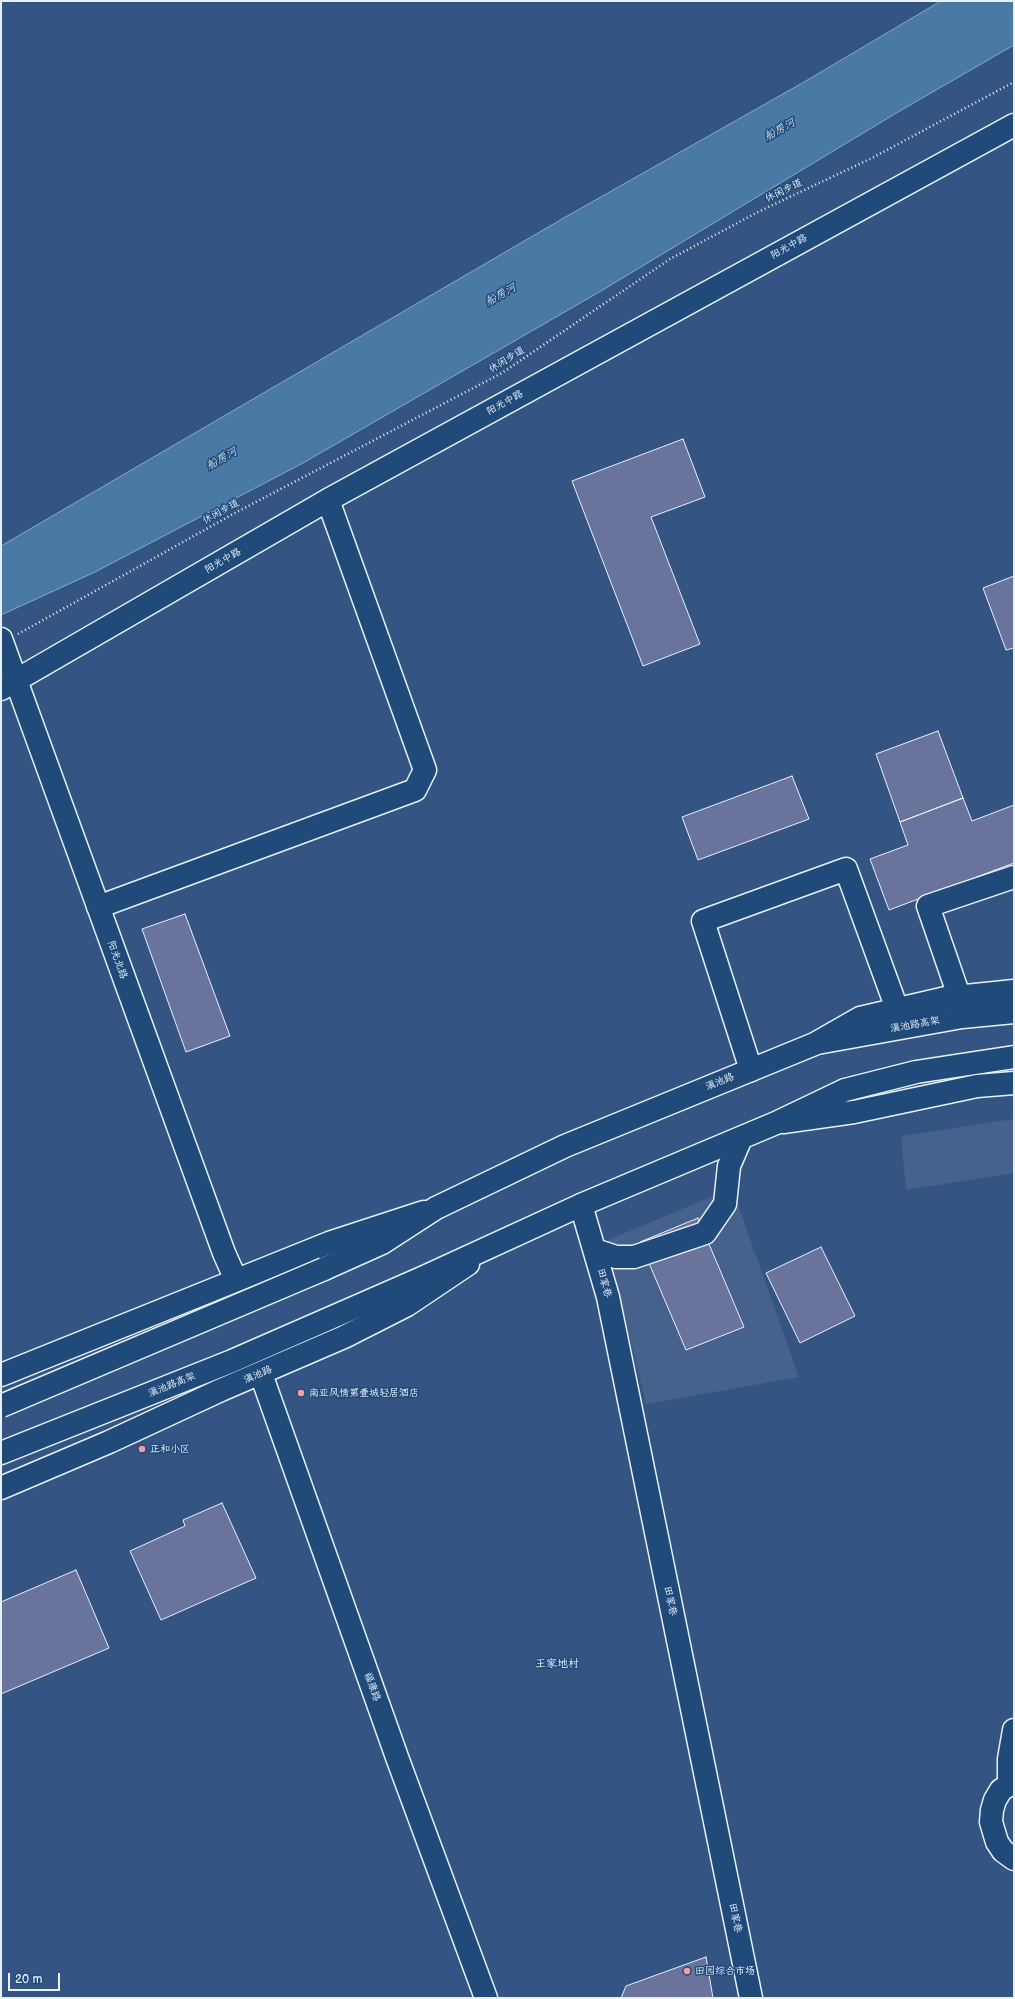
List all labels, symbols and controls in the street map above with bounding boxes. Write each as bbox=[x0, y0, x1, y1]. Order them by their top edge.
water label: 船房河 bbox=[762, 116, 798, 144]
street label: 休闲步道 bbox=[763, 177, 805, 205]
street label: 阳光中路 bbox=[769, 232, 809, 262]
water label: 船房河 bbox=[483, 281, 519, 309]
street label: 休闲步道 bbox=[487, 344, 527, 376]
street label: 阳光中路 bbox=[485, 388, 525, 418]
water label: 船房河 bbox=[204, 445, 240, 473]
street label: 休闲步道 bbox=[201, 497, 241, 527]
street label: 阳光中路 bbox=[203, 546, 243, 576]
street label: 阳光北路 bbox=[105, 939, 129, 981]
street label: 滇池路高架 bbox=[889, 1015, 941, 1035]
street label: 滇池路 bbox=[704, 1071, 736, 1093]
street label: 田家巷 bbox=[594, 1267, 614, 1299]
street label: 滇池路 bbox=[242, 1364, 274, 1386]
street label: 滇池路高架 bbox=[147, 1370, 197, 1400]
place label: 南亚风情第壹城轻居酒店 bbox=[309, 1387, 419, 1399]
marker: 南亚风情第壹城轻居酒店 bbox=[296, 1388, 306, 1398]
place label: 正和小区 bbox=[150, 1443, 190, 1455]
marker: 正和小区 bbox=[137, 1444, 147, 1454]
street label: 田家巷 bbox=[661, 1585, 679, 1617]
district label: 王家地村 bbox=[535, 1657, 579, 1671]
street label: 福康路 bbox=[361, 1671, 383, 1703]
street label: 田家巷 bbox=[726, 1902, 744, 1934]
scale bar bbox=[10, 1965, 62, 1991]
place label: 田园综合市场 bbox=[695, 1965, 755, 1977]
marker: 田园综合市场 bbox=[682, 1966, 692, 1976]
text: 20 m bbox=[15, 1972, 42, 1987]

